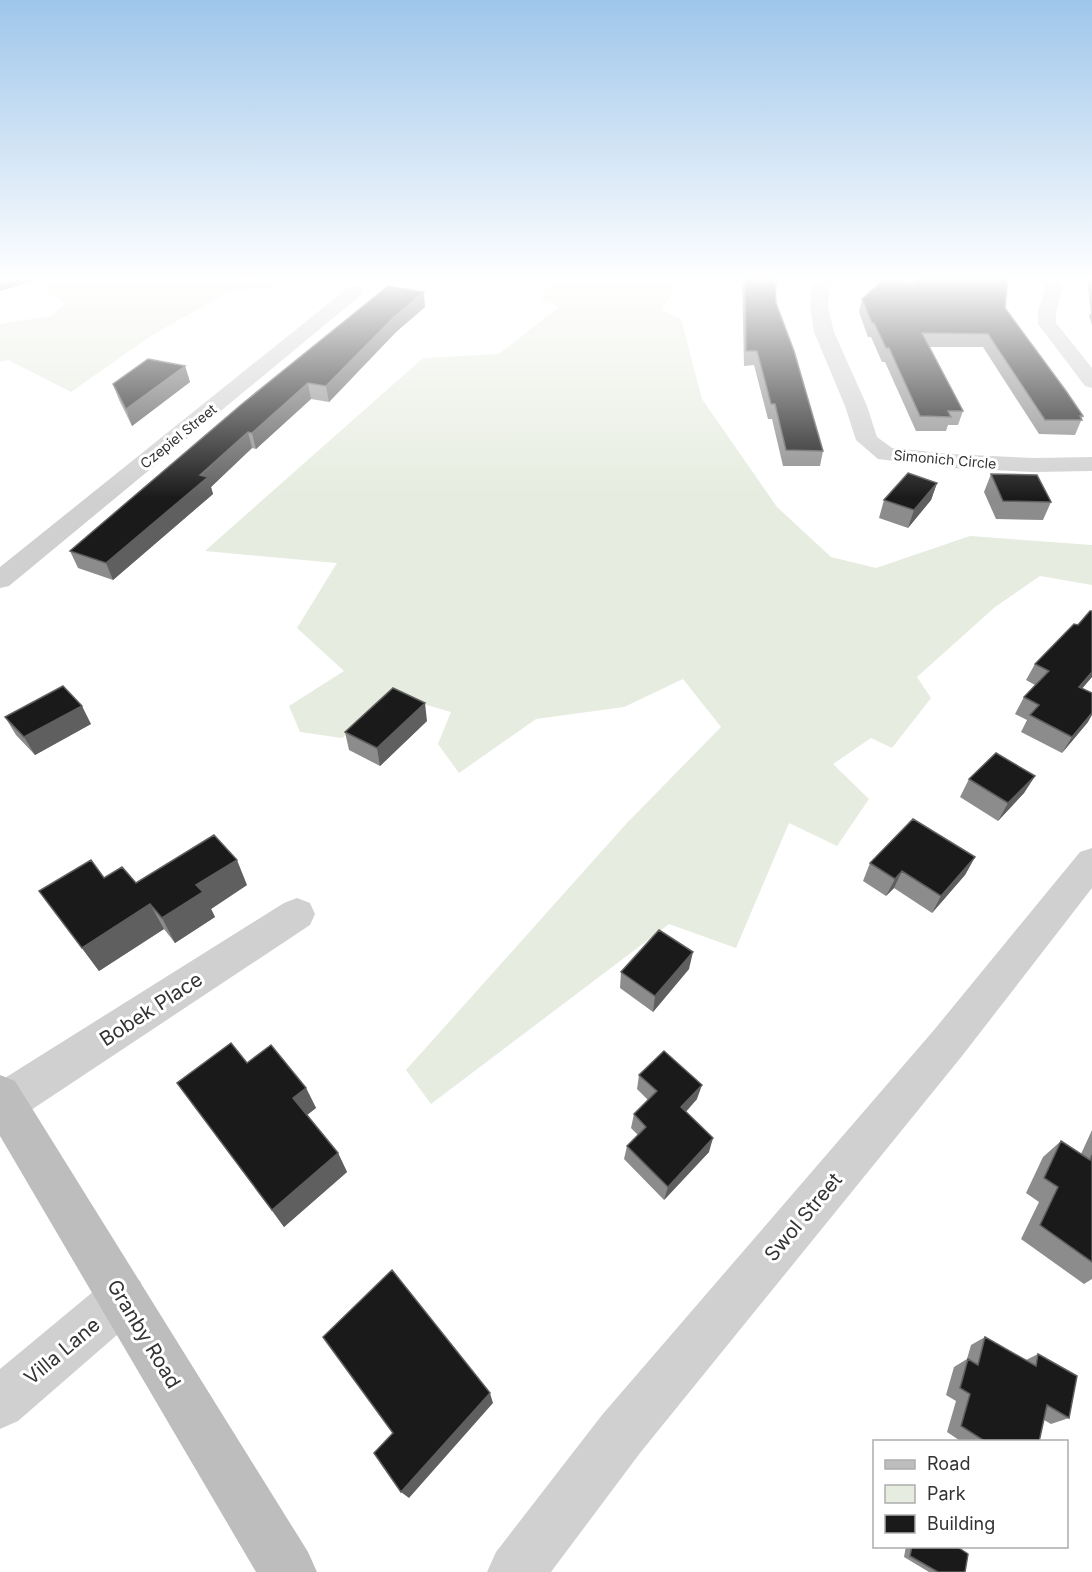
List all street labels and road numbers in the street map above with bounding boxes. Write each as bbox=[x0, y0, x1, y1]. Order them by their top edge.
street label: Czepiel Street bbox=[137, 400, 220, 472]
street label: Simonich Circle bbox=[893, 446, 997, 472]
street label: Bobek Place bbox=[95, 967, 207, 1051]
street label: Swol Street bbox=[759, 1168, 847, 1266]
street label: Granby Road bbox=[102, 1275, 186, 1393]
street label: Villa Lane bbox=[19, 1312, 105, 1390]

